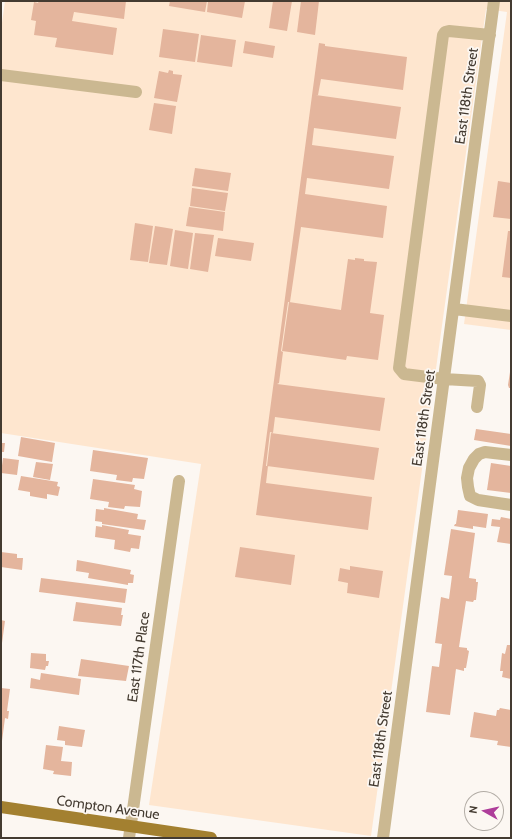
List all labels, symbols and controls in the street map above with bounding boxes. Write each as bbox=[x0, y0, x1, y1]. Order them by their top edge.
street label: East 118th Street bbox=[452, 47, 482, 145]
street label: East 118th Street bbox=[409, 369, 439, 467]
street label: East 117th Place bbox=[124, 611, 154, 703]
street label: East 118th Street bbox=[366, 690, 396, 788]
north arrow bbox=[464, 791, 504, 831]
street label: Compton Avenue bbox=[55, 792, 161, 824]
text: N bbox=[466, 805, 481, 814]

